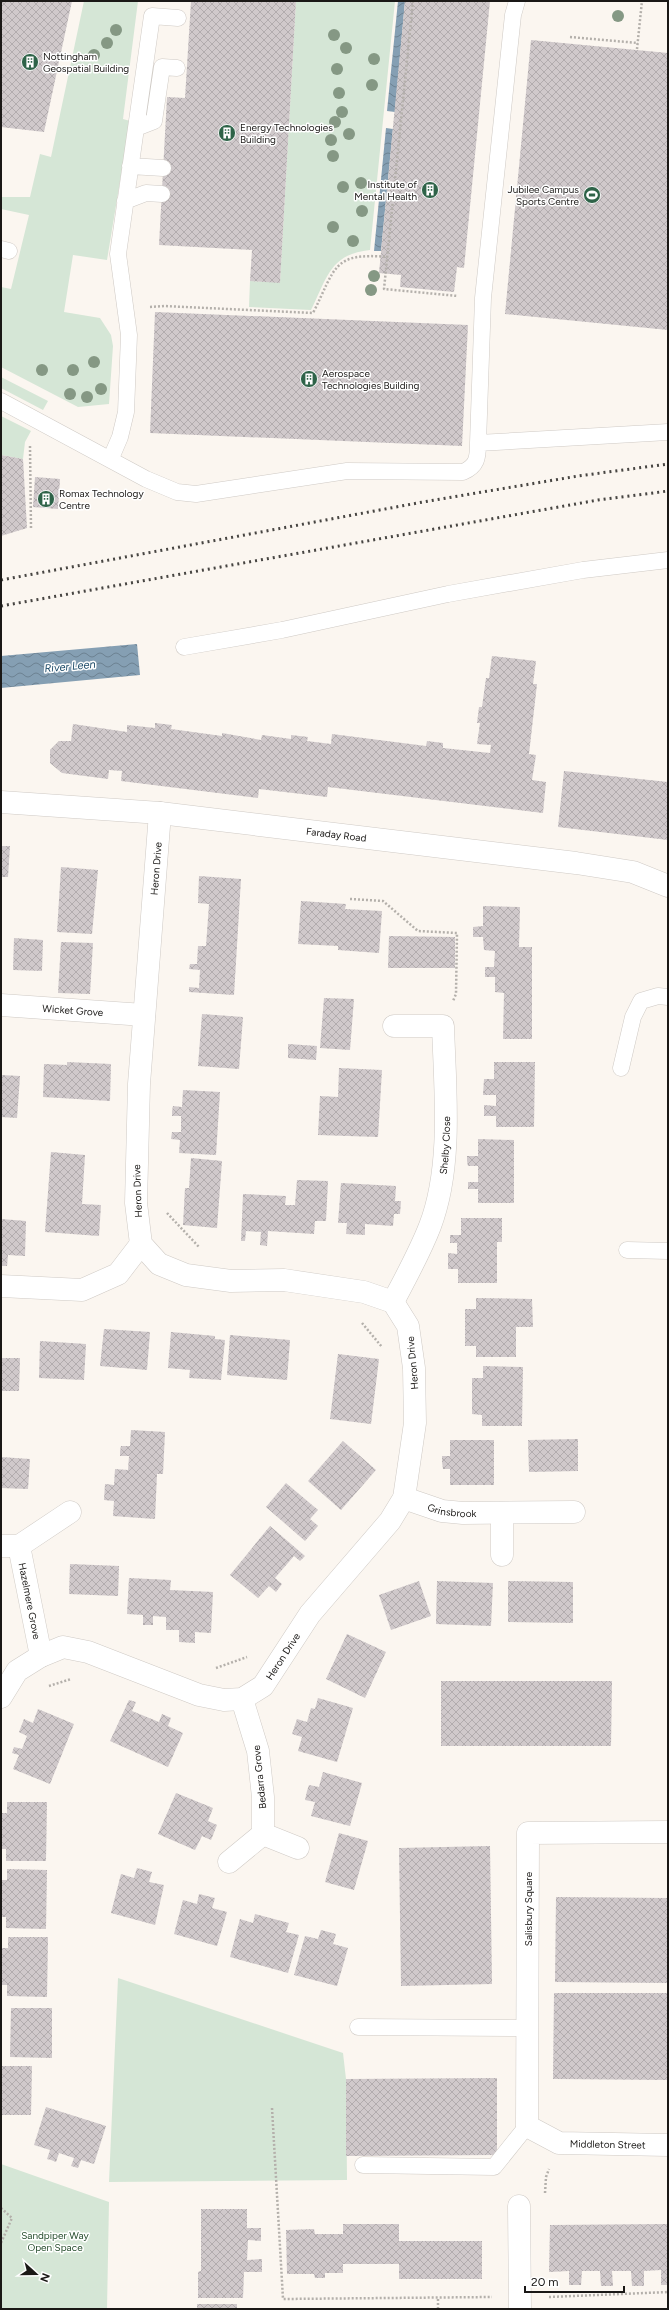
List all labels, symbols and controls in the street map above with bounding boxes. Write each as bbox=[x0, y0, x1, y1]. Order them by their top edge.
place label: Nottingham Geospatial Building bbox=[43, 50, 129, 75]
building icon: Nottingham Geospatial Building bbox=[20, 52, 40, 72]
place label: Energy Technologies Building bbox=[240, 121, 333, 146]
building icon: Energy Technologies Building bbox=[217, 123, 237, 143]
place label: Institute of Mental Health bbox=[354, 178, 417, 203]
building icon: Institute of Mental Health bbox=[420, 180, 440, 200]
place label: Jubilee Campus Sports Centre bbox=[508, 183, 580, 208]
sports icon: Jubilee Campus Sports Centre bbox=[582, 185, 602, 205]
place label: Aerospace Technologies Building bbox=[322, 367, 419, 392]
building icon: Aerospace Technologies Building bbox=[299, 369, 319, 389]
place label: Romax Technology Centre bbox=[59, 487, 144, 512]
building icon: Romax Technology Centre bbox=[36, 489, 56, 509]
water label: River Leen bbox=[44, 658, 96, 675]
street label: Faraday Road bbox=[305, 825, 367, 845]
street label: Heron Drive bbox=[148, 841, 165, 896]
street label: Wicket Grove bbox=[42, 1002, 104, 1019]
street label: Shelby Close bbox=[437, 1116, 453, 1175]
street label: Heron Drive bbox=[130, 1164, 145, 1218]
street label: Heron Drive bbox=[404, 1335, 421, 1390]
street label: Grinsbrook bbox=[426, 1501, 477, 1520]
street label: Hazelmere Grove bbox=[15, 1562, 44, 1641]
street label: Heron Drive bbox=[263, 1630, 303, 1682]
street label: Bedarra Grove bbox=[250, 1744, 269, 1809]
street label: Salisbury Square bbox=[522, 1871, 535, 1946]
street label: Middleton Street bbox=[570, 2137, 646, 2152]
park label: Sandpiper Way Open Space bbox=[21, 2229, 90, 2254]
north arrow bbox=[16, 2254, 56, 2294]
scale bar bbox=[525, 2268, 624, 2294]
text: N bbox=[37, 2271, 52, 2284]
text: 20 m bbox=[531, 2275, 559, 2289]

